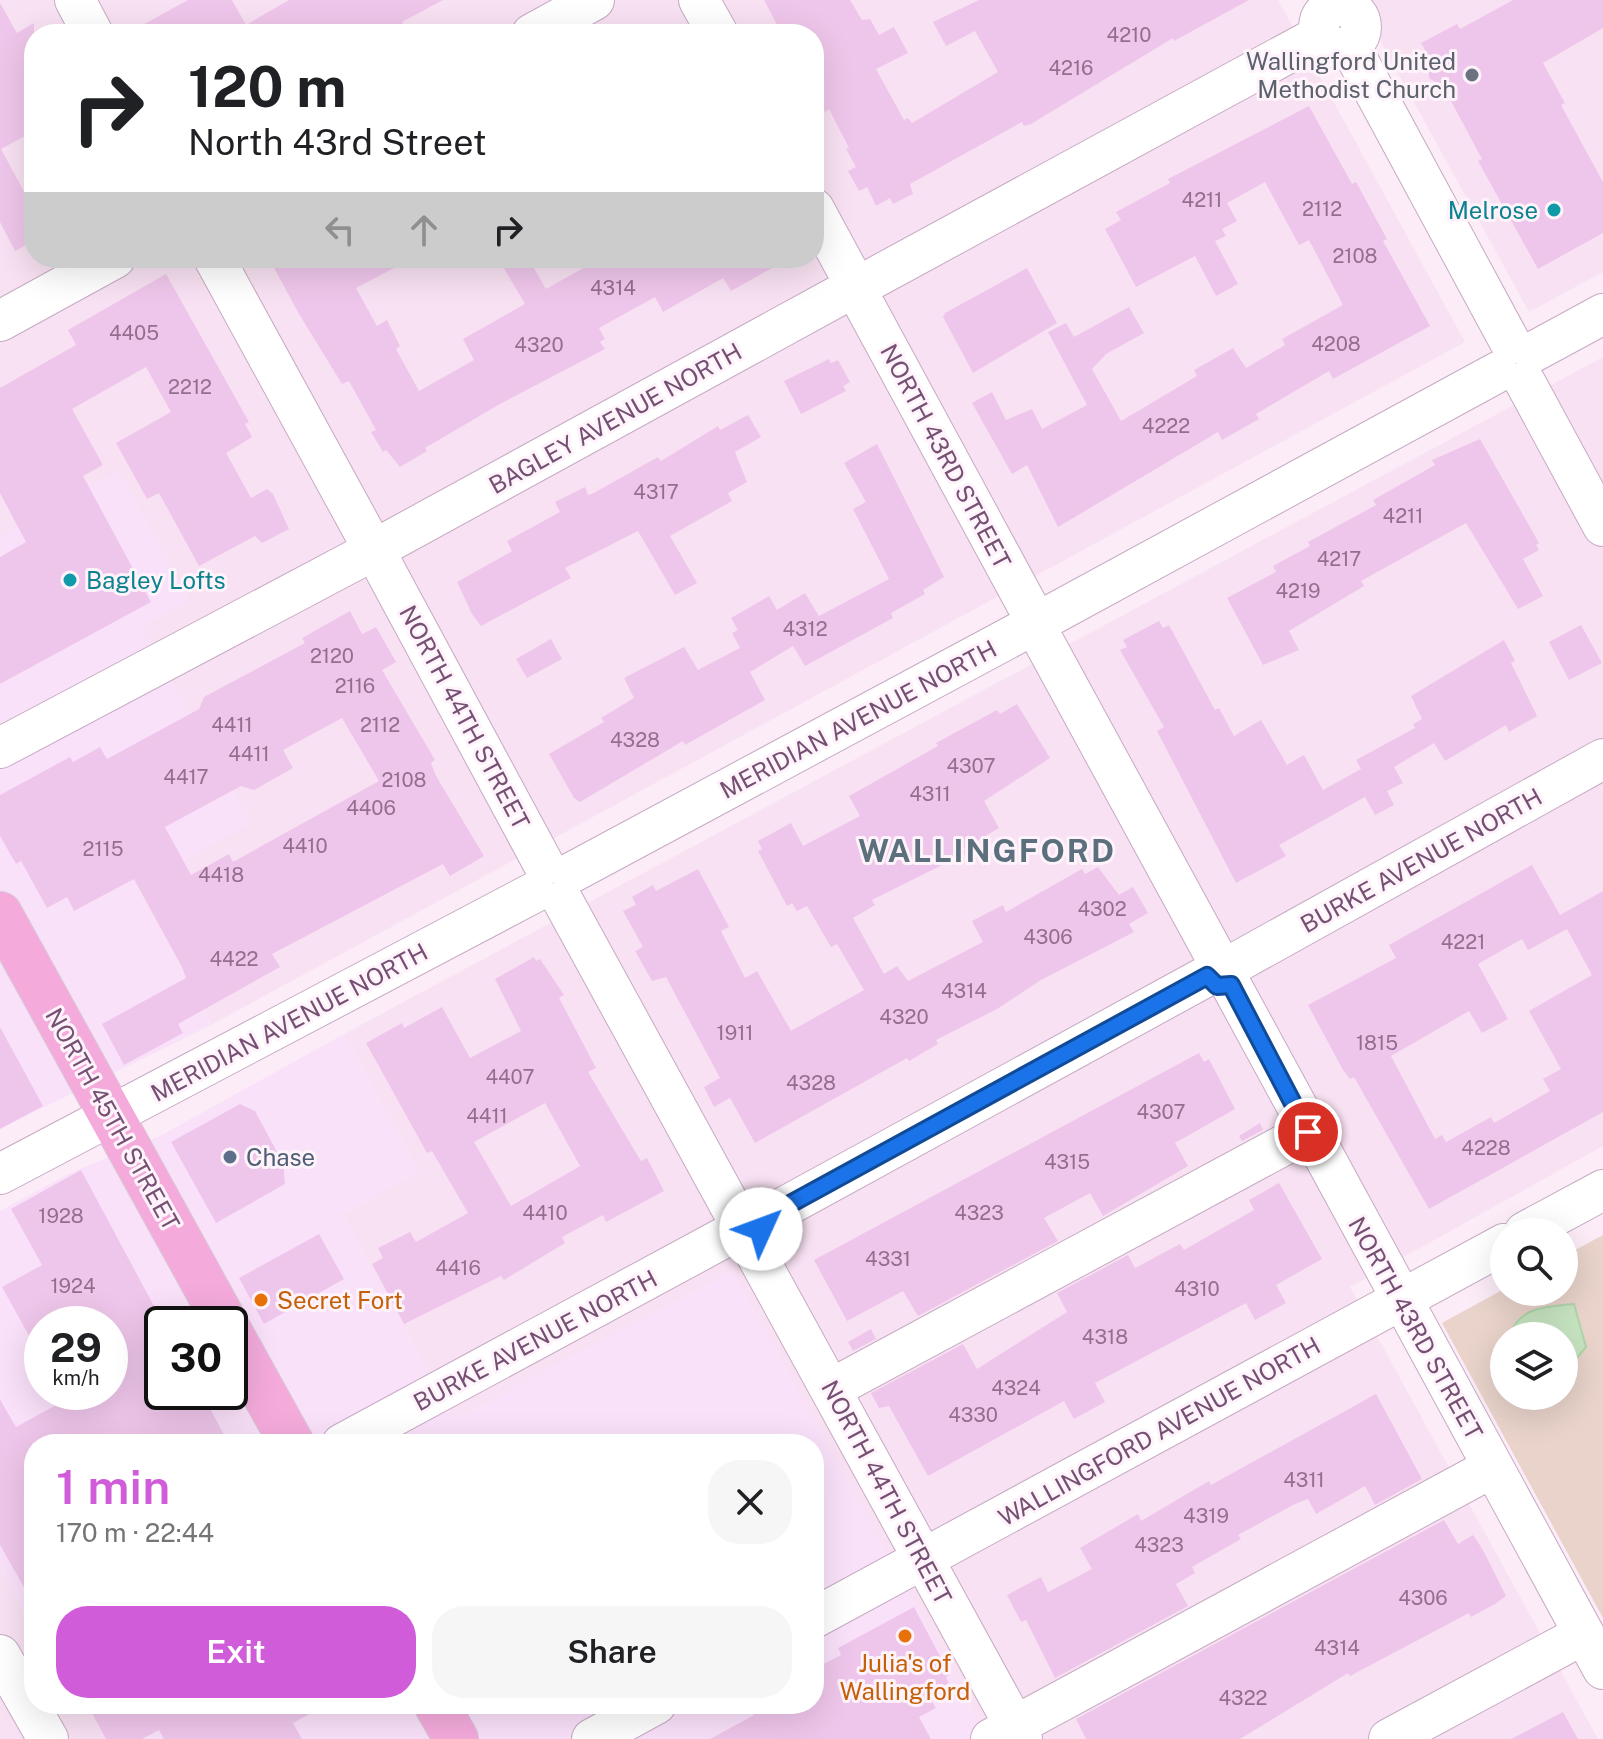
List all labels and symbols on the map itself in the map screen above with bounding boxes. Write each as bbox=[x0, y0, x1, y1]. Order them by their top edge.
house number: 4210 bbox=[1107, 23, 1151, 47]
place label: Wallingford United Methodist Church bbox=[1246, 47, 1456, 103]
house number: 4216 bbox=[1048, 56, 1094, 80]
marker: Wallingford United Methodist Church bbox=[1463, 66, 1481, 84]
house number: 4211 bbox=[1182, 188, 1222, 212]
place label: Melrose bbox=[1448, 196, 1538, 224]
house number: 2112 bbox=[1302, 197, 1342, 221]
marker: Melrose bbox=[1545, 201, 1563, 219]
house number: 2108 bbox=[1332, 244, 1378, 268]
house number: 4314 bbox=[590, 276, 636, 300]
house number: 4405 bbox=[109, 321, 159, 345]
house number: 4208 bbox=[1311, 332, 1361, 356]
house number: 4320 bbox=[514, 333, 564, 357]
street label: BAGLEY AVENUE NORTH bbox=[484, 337, 746, 499]
street label: NORTH 43RD STREET bbox=[875, 339, 1017, 573]
house number: 2212 bbox=[168, 375, 212, 399]
house number: 4222 bbox=[1142, 414, 1190, 438]
house number: 4317 bbox=[633, 480, 679, 504]
house number: 4211 bbox=[1383, 504, 1423, 528]
house number: 4217 bbox=[1317, 547, 1361, 571]
place label: Bagley Lofts bbox=[86, 566, 226, 594]
marker: Bagley Lofts bbox=[61, 571, 79, 589]
house number: 4219 bbox=[1275, 579, 1321, 603]
street label: NORTH 44TH STREET bbox=[394, 600, 536, 834]
house number: 4312 bbox=[782, 617, 828, 641]
street label: MERIDIAN AVENUE NORTH bbox=[715, 634, 1001, 804]
house number: 2120 bbox=[310, 644, 354, 668]
house number: 2116 bbox=[335, 674, 375, 698]
house number: 4411 bbox=[211, 713, 253, 737]
house number: 2112 bbox=[360, 713, 400, 737]
house number: 4328 bbox=[610, 728, 660, 752]
house number: 4411 bbox=[228, 742, 270, 766]
house number: 4307 bbox=[947, 754, 995, 778]
house number: 4417 bbox=[163, 765, 209, 789]
house number: 2108 bbox=[381, 768, 427, 792]
house number: 4311 bbox=[909, 782, 951, 806]
street label: BURKE AVENUE NORTH bbox=[1295, 782, 1547, 938]
house number: 4406 bbox=[346, 796, 396, 820]
district label: WALLINGFORD bbox=[858, 832, 1116, 869]
house number: 4410 bbox=[282, 834, 328, 858]
house number: 2115 bbox=[82, 837, 124, 861]
house number: 4418 bbox=[198, 863, 244, 887]
house number: 4302 bbox=[1077, 897, 1127, 921]
house number: 4306 bbox=[1023, 925, 1073, 949]
house number: 4221 bbox=[1441, 930, 1485, 954]
street label: MERIDIAN AVENUE NORTH bbox=[146, 937, 432, 1107]
house number: 4422 bbox=[210, 947, 258, 971]
house number: 4314 bbox=[941, 979, 987, 1003]
street label: NORTH 45TH STREET bbox=[40, 1003, 186, 1235]
house number: 4320 bbox=[879, 1005, 929, 1029]
house number: 1911 bbox=[717, 1021, 753, 1045]
house number: 1815 bbox=[1356, 1031, 1398, 1055]
house number: 4407 bbox=[485, 1065, 535, 1089]
house number: 4328 bbox=[786, 1071, 836, 1095]
pin bbox=[1274, 1098, 1342, 1166]
house number: 4307 bbox=[1137, 1100, 1185, 1124]
house number: 4411 bbox=[466, 1104, 508, 1128]
house number: 4228 bbox=[1461, 1136, 1511, 1160]
place label: Chase bbox=[246, 1143, 315, 1171]
marker: Chase bbox=[221, 1148, 239, 1166]
house number: 4315 bbox=[1044, 1150, 1090, 1174]
position arrow bbox=[719, 1187, 803, 1271]
house number: 4410 bbox=[522, 1201, 568, 1225]
house number: 4323 bbox=[954, 1201, 1004, 1225]
house number: 1928 bbox=[38, 1204, 84, 1228]
street label: NORTH 43RD STREET bbox=[1343, 1212, 1489, 1444]
house number: 4331 bbox=[865, 1247, 911, 1271]
house number: 4416 bbox=[435, 1256, 481, 1280]
street label: BURKE AVENUE NORTH bbox=[409, 1264, 661, 1416]
house number: 1924 bbox=[50, 1274, 96, 1298]
house number: 4310 bbox=[1174, 1277, 1220, 1301]
place label: Secret Fort bbox=[277, 1286, 403, 1314]
marker: Secret Fort bbox=[252, 1291, 270, 1309]
speed limit sign: 30 bbox=[144, 1306, 248, 1410]
house number: 4318 bbox=[1082, 1325, 1128, 1349]
street label: WALLINGFORD AVENUE NORTH bbox=[993, 1331, 1325, 1531]
street label: NORTH 44TH STREET bbox=[816, 1375, 958, 1609]
house number: 4324 bbox=[991, 1376, 1041, 1400]
house number: 4330 bbox=[948, 1403, 998, 1427]
house number: 4311 bbox=[1283, 1468, 1325, 1492]
house number: 4319 bbox=[1183, 1504, 1229, 1528]
house number: 4323 bbox=[1134, 1533, 1184, 1557]
house number: 4306 bbox=[1398, 1586, 1448, 1610]
marker: Julia's of Wallingford bbox=[896, 1627, 914, 1645]
house number: 4314 bbox=[1314, 1636, 1360, 1660]
place label: Julia's of Wallingford bbox=[840, 1649, 970, 1705]
house number: 4322 bbox=[1218, 1686, 1268, 1710]

